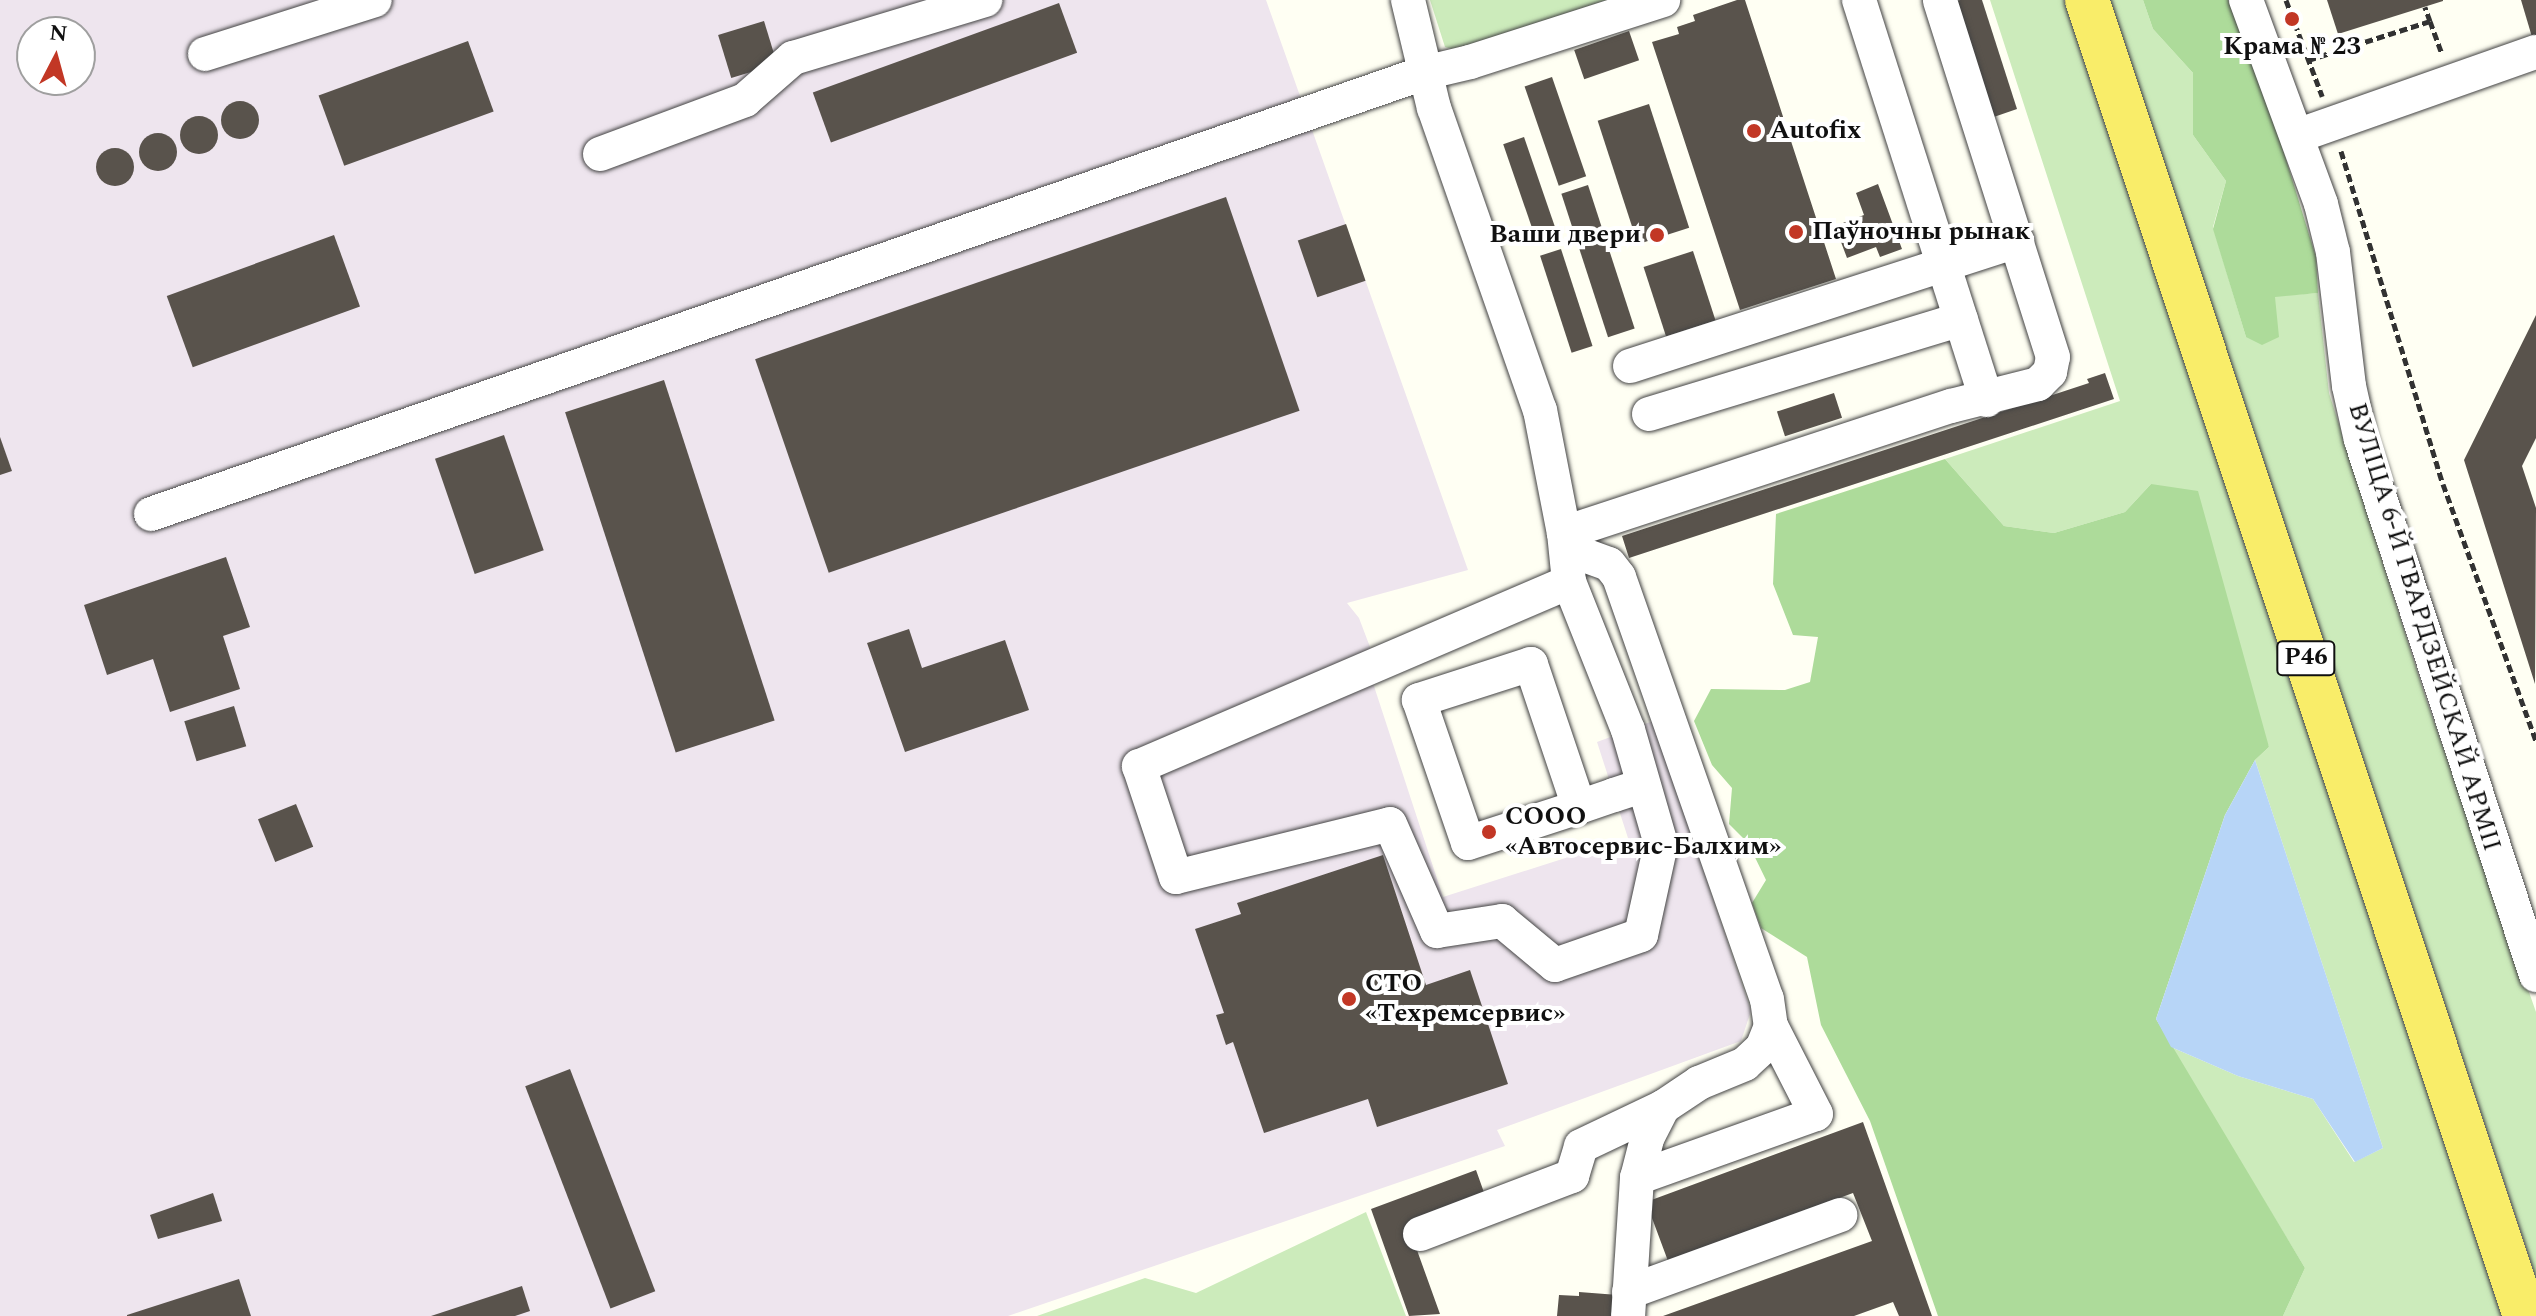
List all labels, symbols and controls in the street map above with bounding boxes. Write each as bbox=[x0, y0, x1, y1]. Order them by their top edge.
marker: Крама № 23 bbox=[2283, 10, 2301, 28]
north arrow bbox=[16, 16, 96, 96]
text: N bbox=[48, 16, 69, 51]
place label: Крама № 23 bbox=[2223, 31, 2361, 63]
place label: Autofix bbox=[1770, 115, 1861, 147]
marker: Autofix bbox=[1745, 122, 1763, 140]
place label: Паўночны рынак bbox=[1812, 216, 2030, 248]
place label: Ваши двери bbox=[1489, 219, 1641, 251]
marker: Паўночны рынак bbox=[1787, 223, 1805, 241]
marker: Ваши двери bbox=[1648, 226, 1666, 244]
street label: ВУЛІЦА 6-Й ГВАРДЗЕЙСКАЙ АРМІІ bbox=[2341, 399, 2507, 855]
road number: Р46 bbox=[2276, 638, 2336, 678]
place label: СООО «Автосервис-Балхим» bbox=[1505, 801, 1781, 862]
marker: СООО «Автосервис-Балхим» bbox=[1480, 823, 1498, 841]
place label: СТО «Техремсервис» bbox=[1365, 968, 1565, 1030]
marker: СТО «Техремсервис» bbox=[1340, 990, 1358, 1008]

